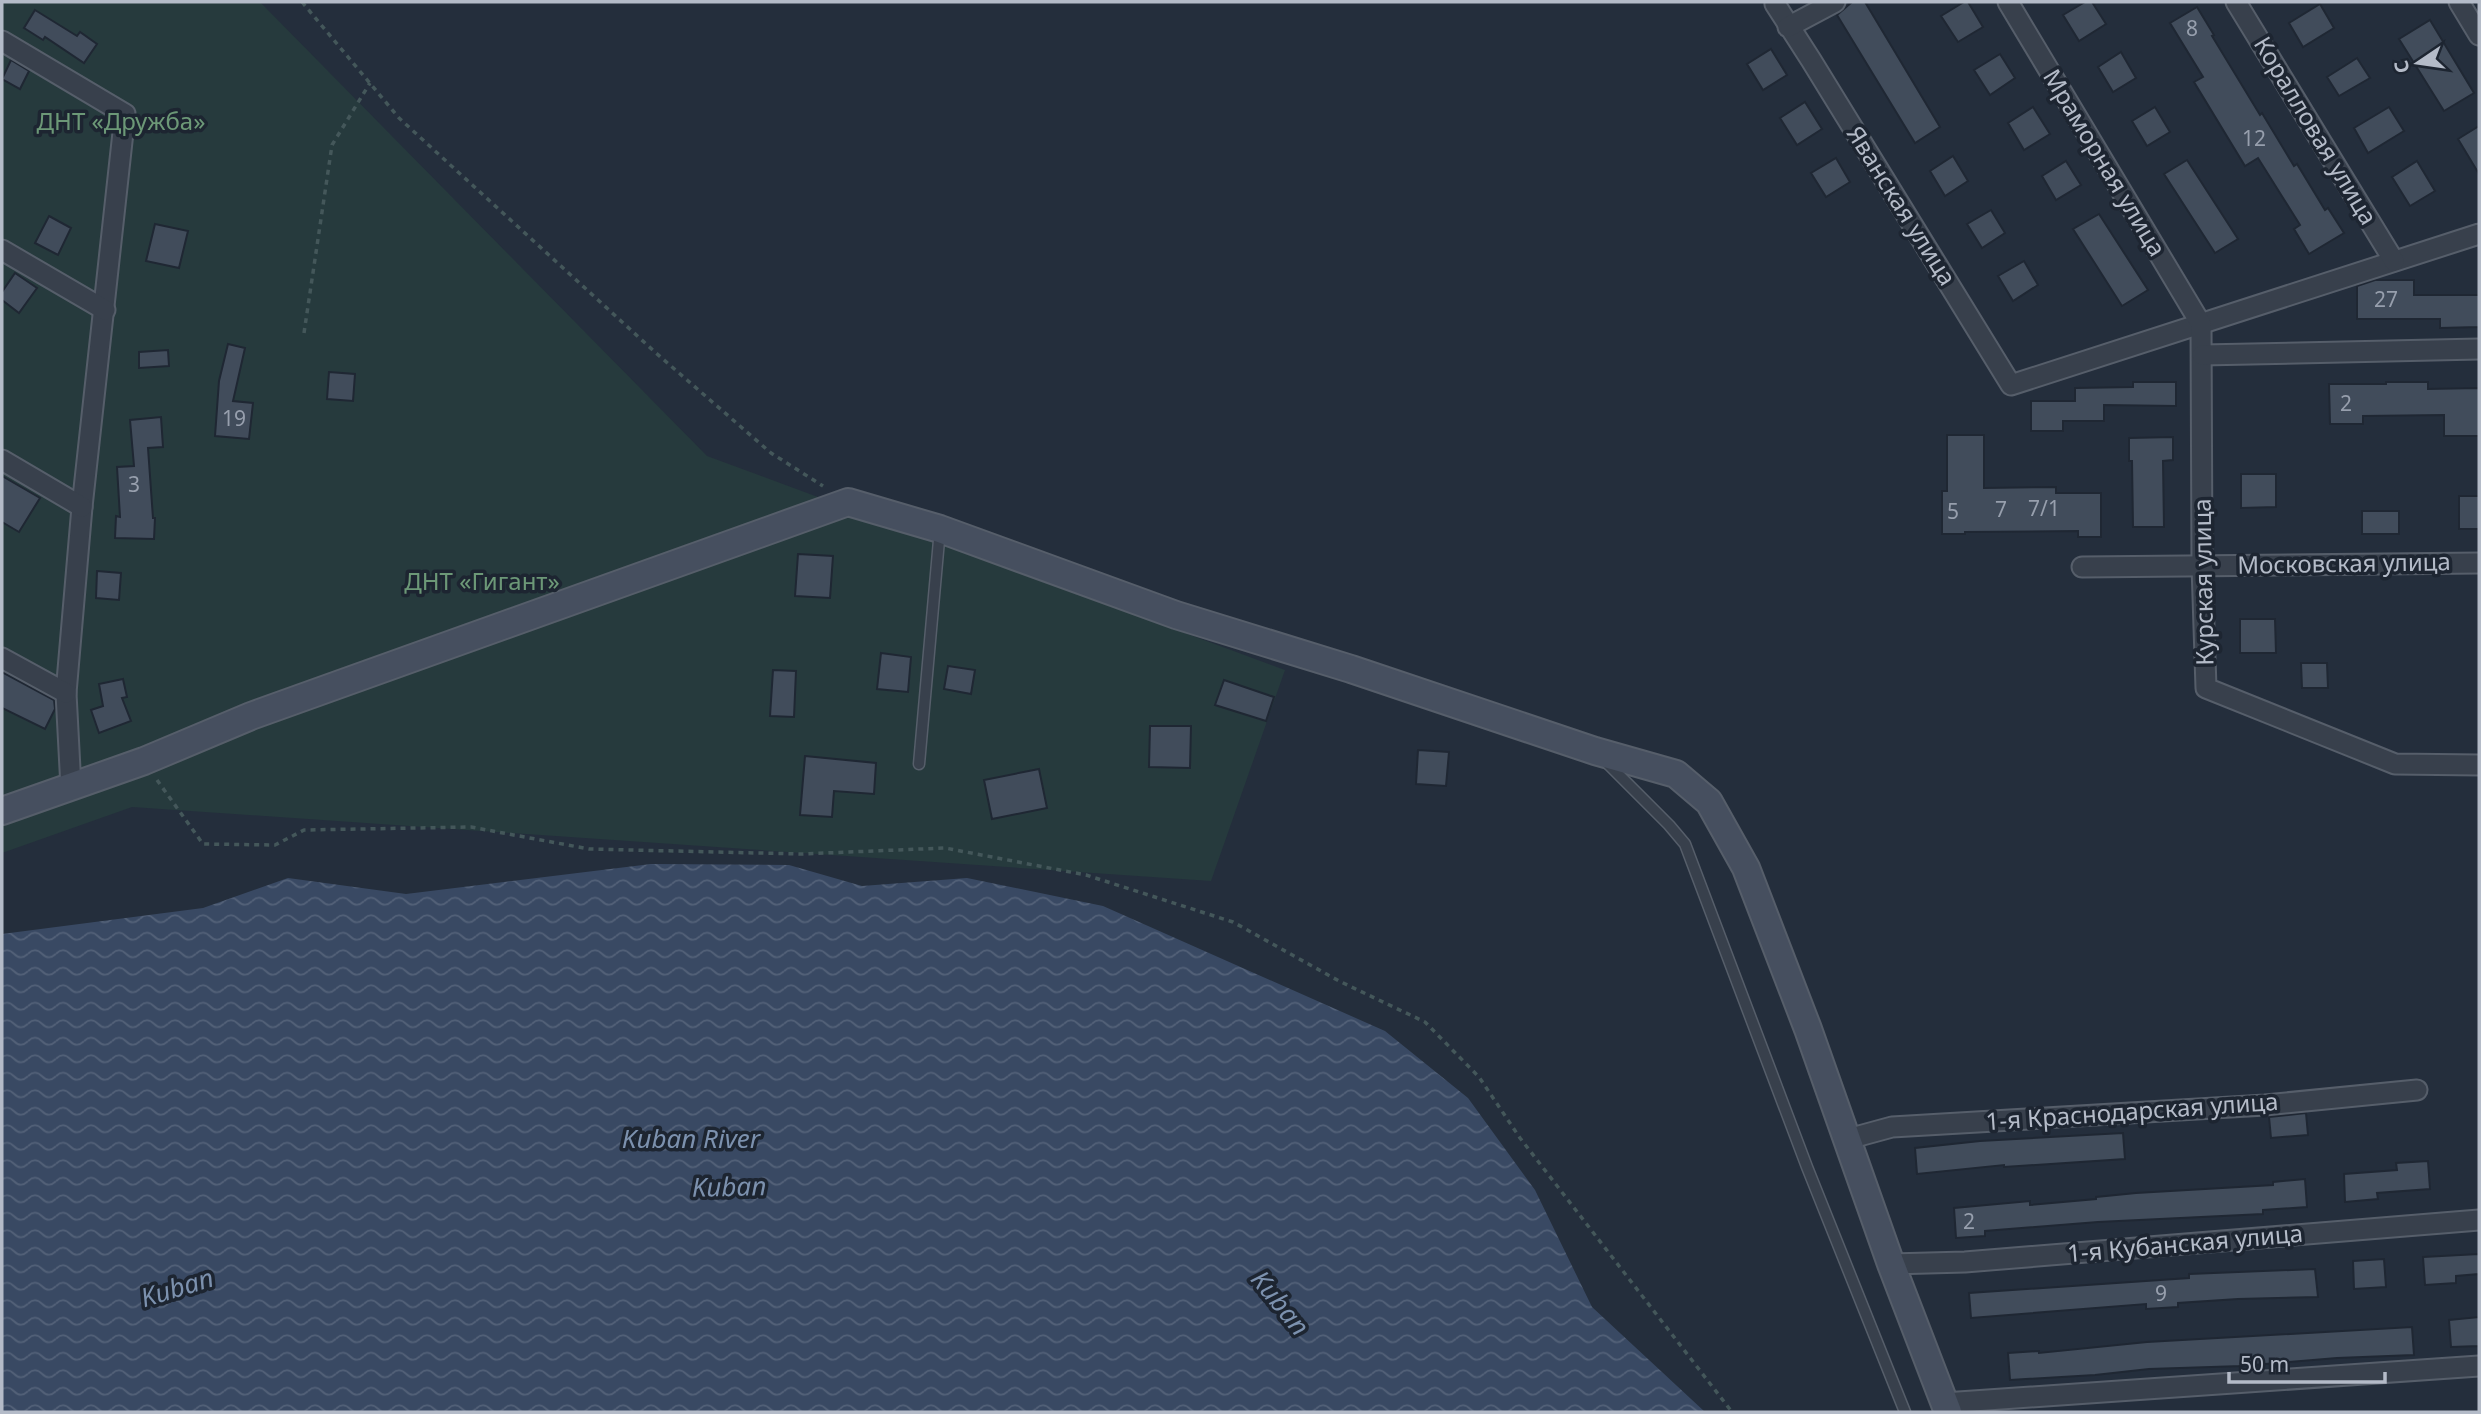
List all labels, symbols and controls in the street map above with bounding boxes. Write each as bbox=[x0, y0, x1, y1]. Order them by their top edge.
house number: 8 bbox=[2186, 14, 2198, 42]
north arrow bbox=[2383, 28, 2453, 98]
street label: Коралловая улица bbox=[2247, 30, 2386, 231]
text: С bbox=[2387, 58, 2415, 76]
street label: Мраморная улица bbox=[2036, 62, 2174, 262]
park label: ДНТ «Дружба» bbox=[37, 104, 205, 137]
street label: Яванская улица bbox=[1840, 119, 1965, 291]
house number: 12 bbox=[2242, 124, 2266, 152]
house number: 27 bbox=[2374, 285, 2398, 313]
house number: 2 bbox=[2340, 389, 2352, 417]
house number: 19 bbox=[222, 404, 246, 432]
house number: 3 bbox=[128, 470, 140, 498]
house number: 7/1 bbox=[2028, 494, 2060, 522]
house number: 7 bbox=[1995, 495, 2007, 523]
house number: 5 bbox=[1947, 497, 1959, 525]
street label: Курская улица bbox=[2185, 498, 2220, 666]
street label: Московская улица bbox=[2237, 544, 2451, 581]
park label: ДНТ «Гигант» bbox=[404, 564, 560, 597]
street label: 1-я Краснодарская улица bbox=[1985, 1084, 2279, 1137]
water label: Kuban River bbox=[622, 1120, 762, 1156]
water label: Kuban bbox=[691, 1167, 767, 1205]
house number: 2 bbox=[1963, 1207, 1975, 1235]
street label: 1-я Кубанская улица bbox=[2066, 1216, 2304, 1269]
water label: Kuban bbox=[136, 1259, 218, 1315]
water label: Kuban bbox=[1243, 1262, 1318, 1343]
house number: 9 bbox=[2155, 1279, 2167, 1307]
scale bar bbox=[2229, 1340, 2385, 1384]
text: 50 m bbox=[2240, 1350, 2289, 1378]

